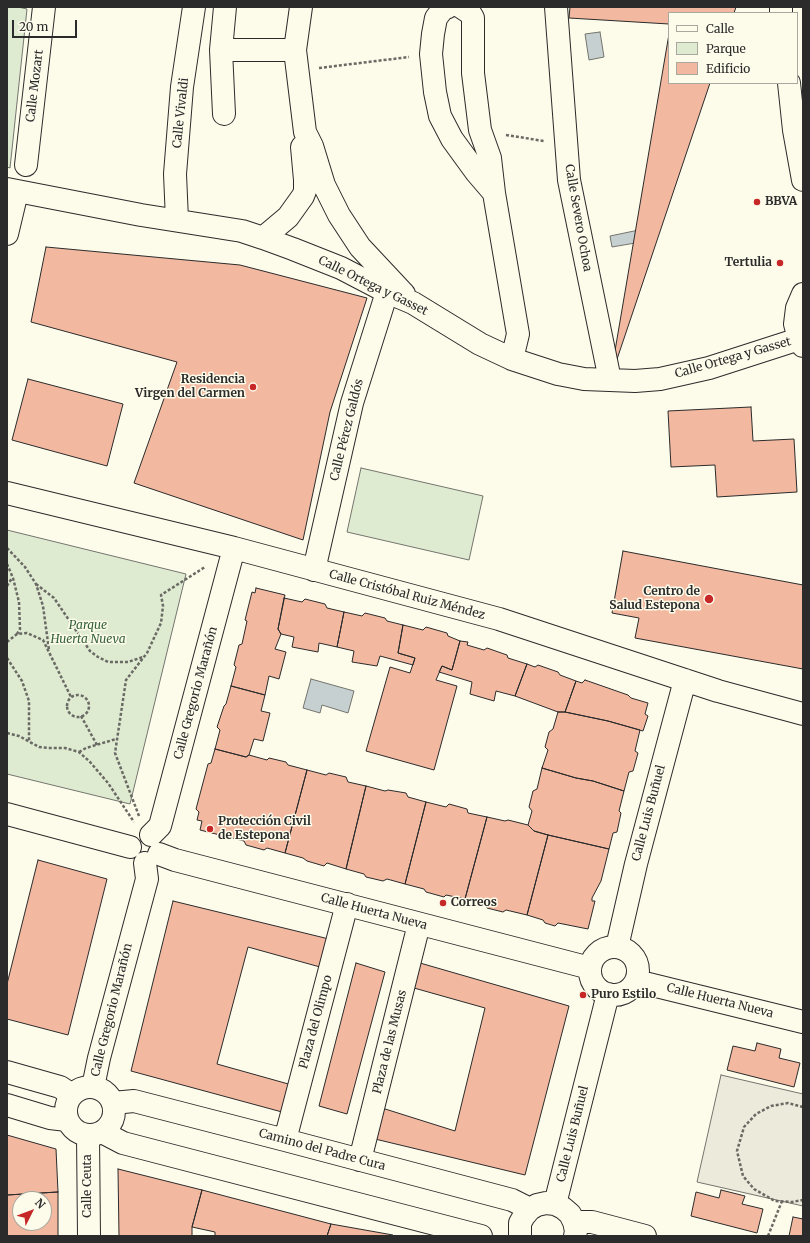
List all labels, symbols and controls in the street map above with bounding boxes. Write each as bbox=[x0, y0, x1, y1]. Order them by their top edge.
scale bar bbox=[14, 12, 79, 38]
legend bbox=[668, 12, 798, 84]
text: 20 m bbox=[19, 19, 48, 34]
text: Calle bbox=[706, 21, 734, 36]
text: Parque bbox=[706, 41, 746, 56]
street label: Calle Mozart bbox=[23, 49, 47, 123]
text: Edificio bbox=[706, 61, 750, 76]
street label: Calle Vivaldi bbox=[170, 77, 192, 149]
street label: Calle Severo Ochoa bbox=[561, 163, 595, 273]
place label: BBVA bbox=[765, 195, 797, 209]
marker: BBVA bbox=[752, 197, 762, 207]
street label: Calle Ortega y Gasset bbox=[316, 253, 430, 319]
place label: Tertulia bbox=[725, 256, 772, 270]
marker: Tertulia bbox=[775, 258, 785, 268]
street label: Calle Ortega y Gasset bbox=[673, 335, 793, 381]
place label: Residencia Virgen del Carmen bbox=[135, 373, 245, 401]
street label: Calle Pérez Galdós bbox=[327, 378, 367, 482]
marker: Residencia Virgen del Carmen bbox=[248, 382, 258, 392]
street label: Calle Cristóbal Ruiz Méndez bbox=[327, 567, 487, 623]
place label: Centro de Salud Estepona bbox=[609, 585, 700, 613]
marker: Centro de Salud Estepona bbox=[703, 593, 715, 605]
park label: Parque Huerta Nueva bbox=[50, 619, 126, 647]
street label: Calle Gregorio Marañón bbox=[171, 625, 221, 761]
street label: Calle Luis Buñuel bbox=[629, 763, 669, 863]
place label: Protección Civil de Estepona bbox=[218, 815, 311, 843]
marker: Protección Civil de Estepona bbox=[205, 824, 215, 834]
street label: Calle Huerta Nueva bbox=[319, 891, 429, 933]
place label: Correos bbox=[451, 896, 497, 910]
marker: Correos bbox=[438, 898, 448, 908]
street label: Calle Gregorio Marañón bbox=[88, 942, 136, 1078]
street label: Plaza del Olimpo bbox=[297, 974, 335, 1070]
street label: Calle Huerta Nueva bbox=[665, 981, 775, 1021]
street label: Plaza de las Musas bbox=[370, 988, 410, 1096]
place label: Puro Estilo bbox=[591, 988, 656, 1002]
marker: Puro Estilo bbox=[578, 990, 588, 1000]
street label: Calle Luis Buñuel bbox=[554, 1084, 592, 1184]
street label: Camino del Padre Cura bbox=[257, 1126, 387, 1174]
street label: Calle Ceuta bbox=[81, 1154, 95, 1218]
north arrow bbox=[12, 1191, 52, 1231]
text: N bbox=[32, 1196, 48, 1212]

